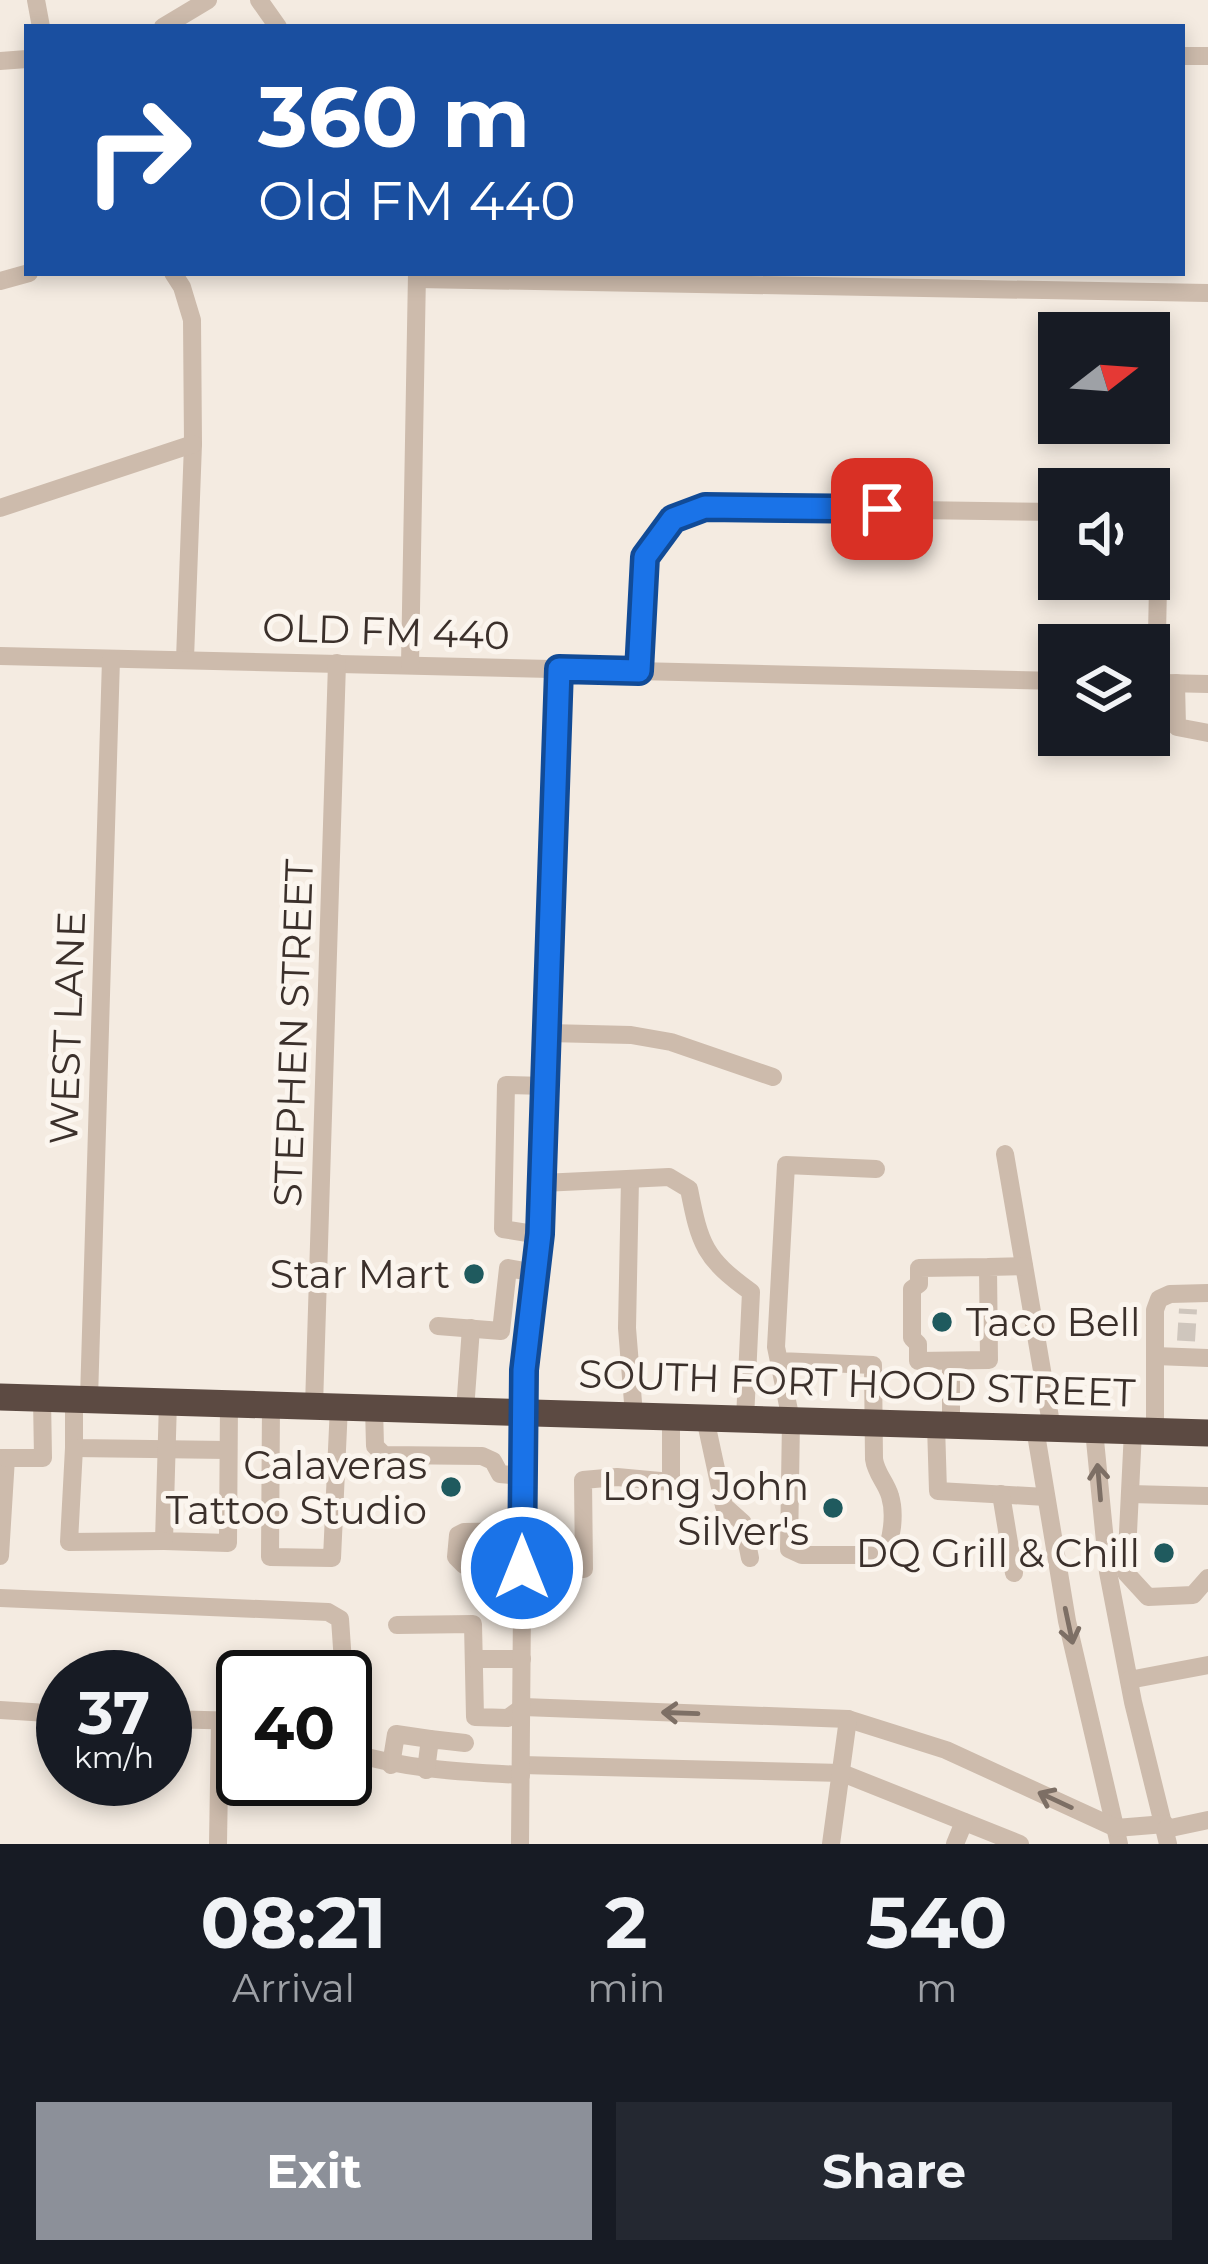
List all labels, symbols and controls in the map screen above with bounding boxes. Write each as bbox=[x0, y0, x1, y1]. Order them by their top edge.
text: 360 m bbox=[258, 66, 530, 168]
icon: right bbox=[60, 72, 216, 228]
text: Old FM 440 bbox=[258, 168, 576, 234]
north arrow bbox=[1038, 312, 1170, 444]
map controls bbox=[1038, 312, 1170, 756]
pin bbox=[831, 458, 933, 560]
button: sound bbox=[1038, 468, 1170, 600]
icon: arrive bbox=[849, 476, 915, 542]
street label: OLD FM 440 bbox=[261, 603, 511, 659]
button: layers bbox=[1038, 624, 1170, 756]
street label: STEPHEN STREET bbox=[263, 858, 323, 1208]
street label: WEST LANE bbox=[39, 910, 95, 1146]
place label: Star Mart bbox=[270, 1250, 450, 1298]
marker: Star Mart bbox=[461, 1261, 487, 1287]
place label: Taco Bell bbox=[966, 1298, 1141, 1346]
marker: Taco Bell bbox=[929, 1309, 955, 1335]
street label: SOUTH FORT HOOD STREET bbox=[578, 1349, 1137, 1417]
place label: Calaveras Tattoo Studio bbox=[166, 1441, 427, 1534]
place label: Long John Silver's bbox=[602, 1462, 809, 1555]
one-way arrow bbox=[1087, 1463, 1110, 1502]
marker: Calaveras Tattoo Studio bbox=[438, 1474, 464, 1500]
marker: Long John Silver's bbox=[820, 1495, 846, 1521]
position arrow bbox=[459, 1505, 585, 1631]
place label: DQ Grill & Chill bbox=[856, 1529, 1140, 1577]
marker: DQ Grill & Chill bbox=[1151, 1540, 1177, 1566]
one-way arrow bbox=[1059, 1606, 1081, 1645]
speed limit sign: 40 bbox=[216, 1650, 372, 1806]
text: 37 bbox=[78, 1676, 150, 1749]
one-way arrow bbox=[661, 1701, 700, 1724]
text: km/h bbox=[74, 1739, 154, 1776]
one-way arrow bbox=[1038, 1787, 1074, 1809]
text: 08:21 bbox=[201, 1878, 387, 1966]
text: 2 bbox=[605, 1878, 648, 1966]
text: 540 bbox=[866, 1878, 1007, 1966]
text: Arrival bbox=[232, 1964, 355, 2012]
text: min bbox=[587, 1964, 665, 2012]
text: m bbox=[916, 1964, 957, 2012]
button: Exit bbox=[36, 2102, 592, 2240]
button: Share bbox=[616, 2102, 1172, 2240]

